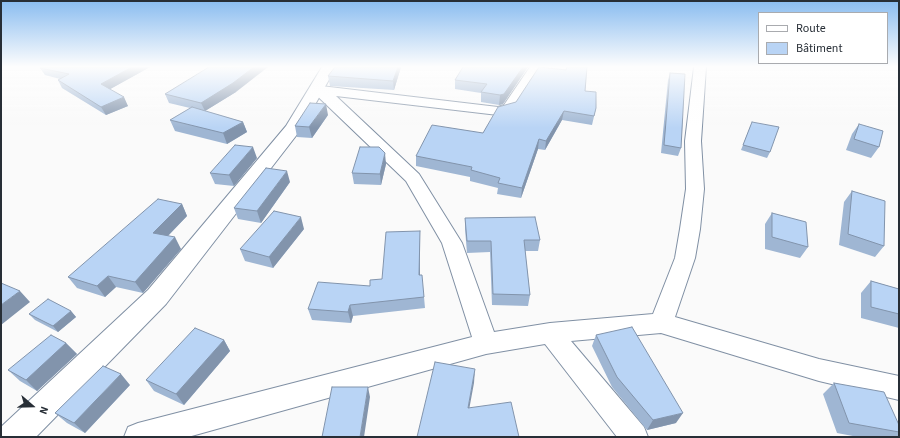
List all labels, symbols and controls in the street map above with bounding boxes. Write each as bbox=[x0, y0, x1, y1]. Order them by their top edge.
legend bbox=[758, 12, 888, 64]
text: Route bbox=[796, 20, 826, 37]
text: Bâtiment bbox=[796, 40, 842, 57]
north arrow bbox=[12, 386, 52, 426]
text: N bbox=[35, 404, 52, 416]

